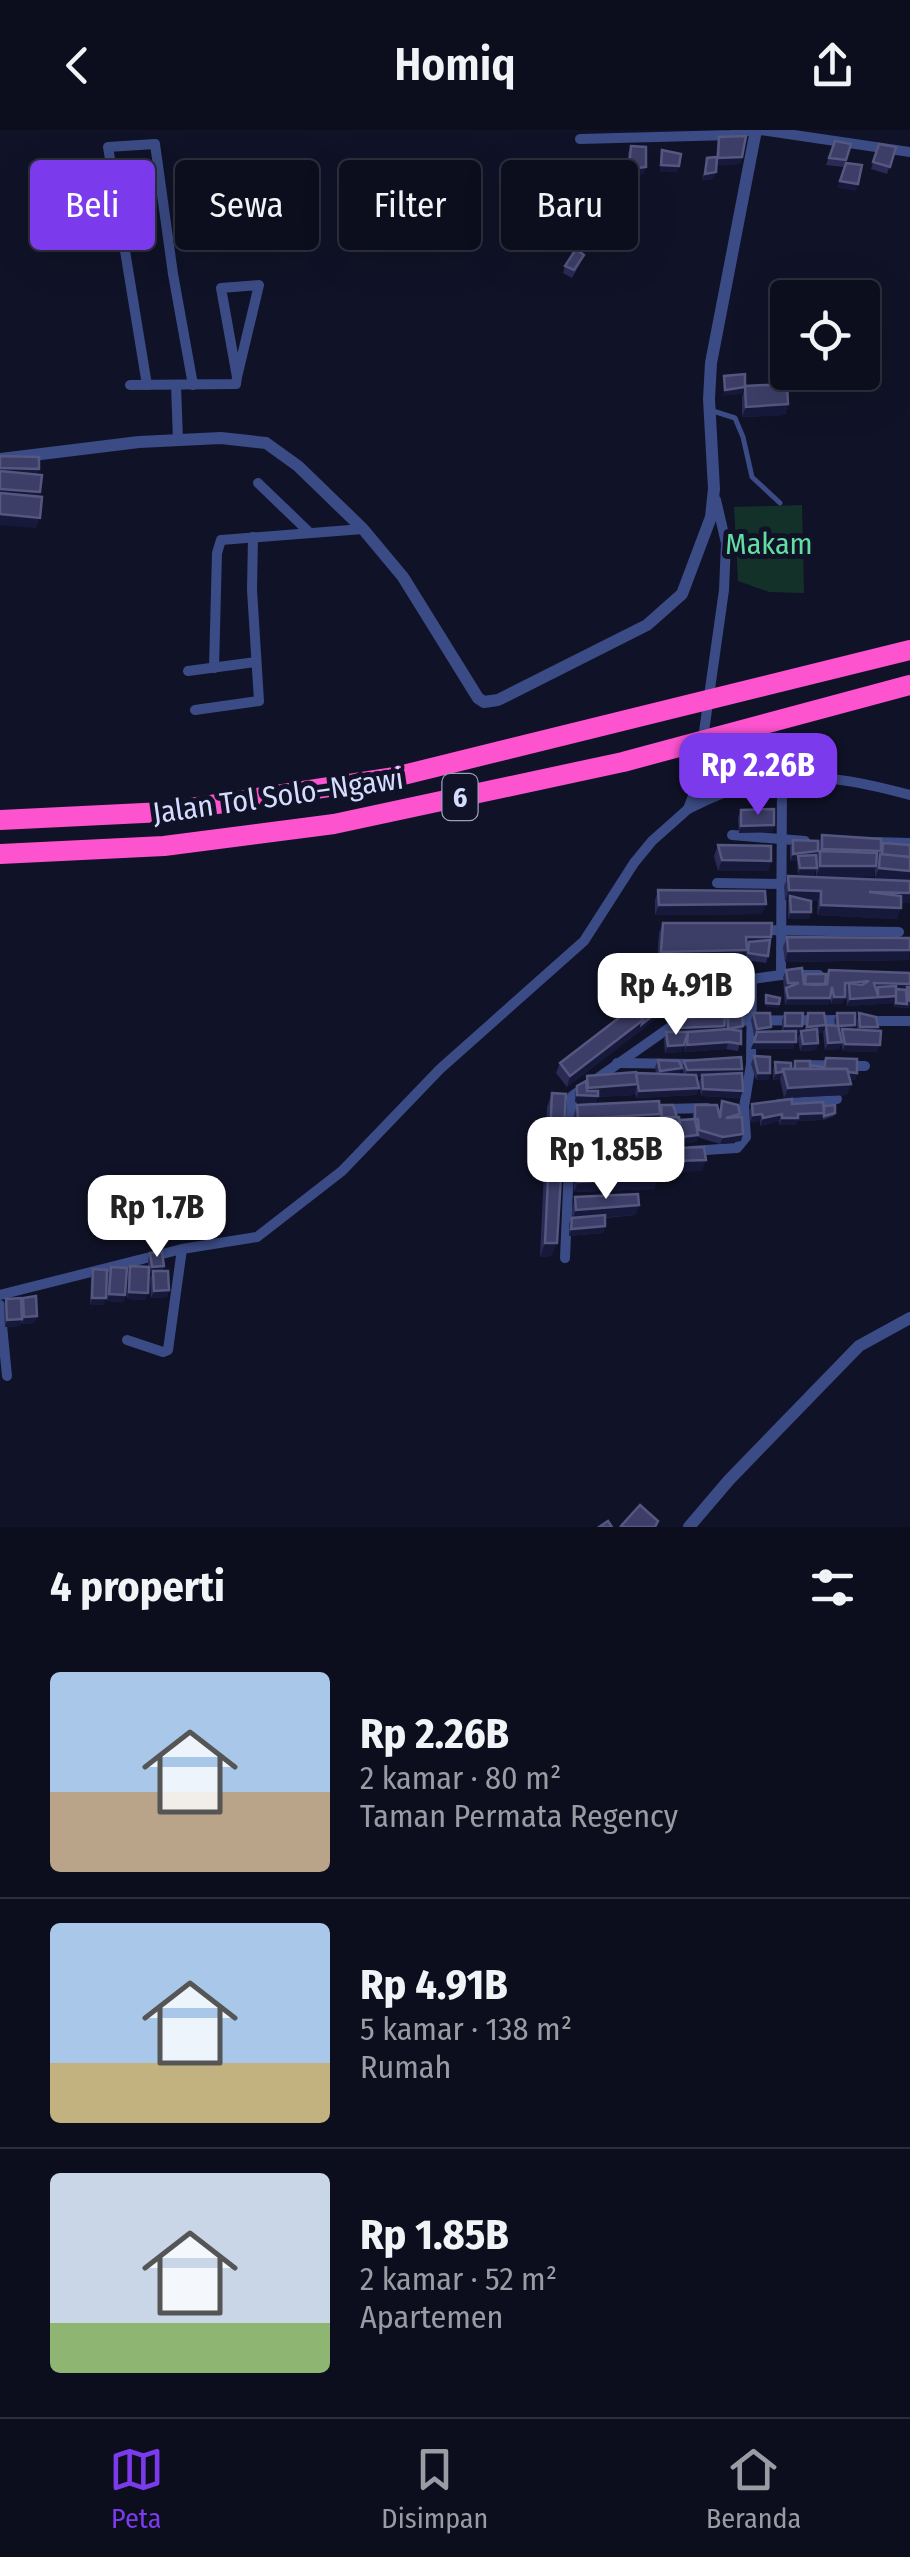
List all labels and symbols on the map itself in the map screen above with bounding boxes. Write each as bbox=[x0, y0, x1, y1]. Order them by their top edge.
park label: Makam bbox=[725, 526, 813, 562]
pin: Rp 2.26B bbox=[655, 733, 861, 818]
street label: Jalan Tol Solo–Ngawi bbox=[150, 761, 406, 831]
road number: 6 bbox=[442, 774, 478, 820]
pin: Rp 4.91B bbox=[573, 953, 779, 1038]
pin: Rp 1.85B bbox=[503, 1117, 709, 1202]
pin: Rp 1.7B bbox=[65, 1175, 249, 1260]

